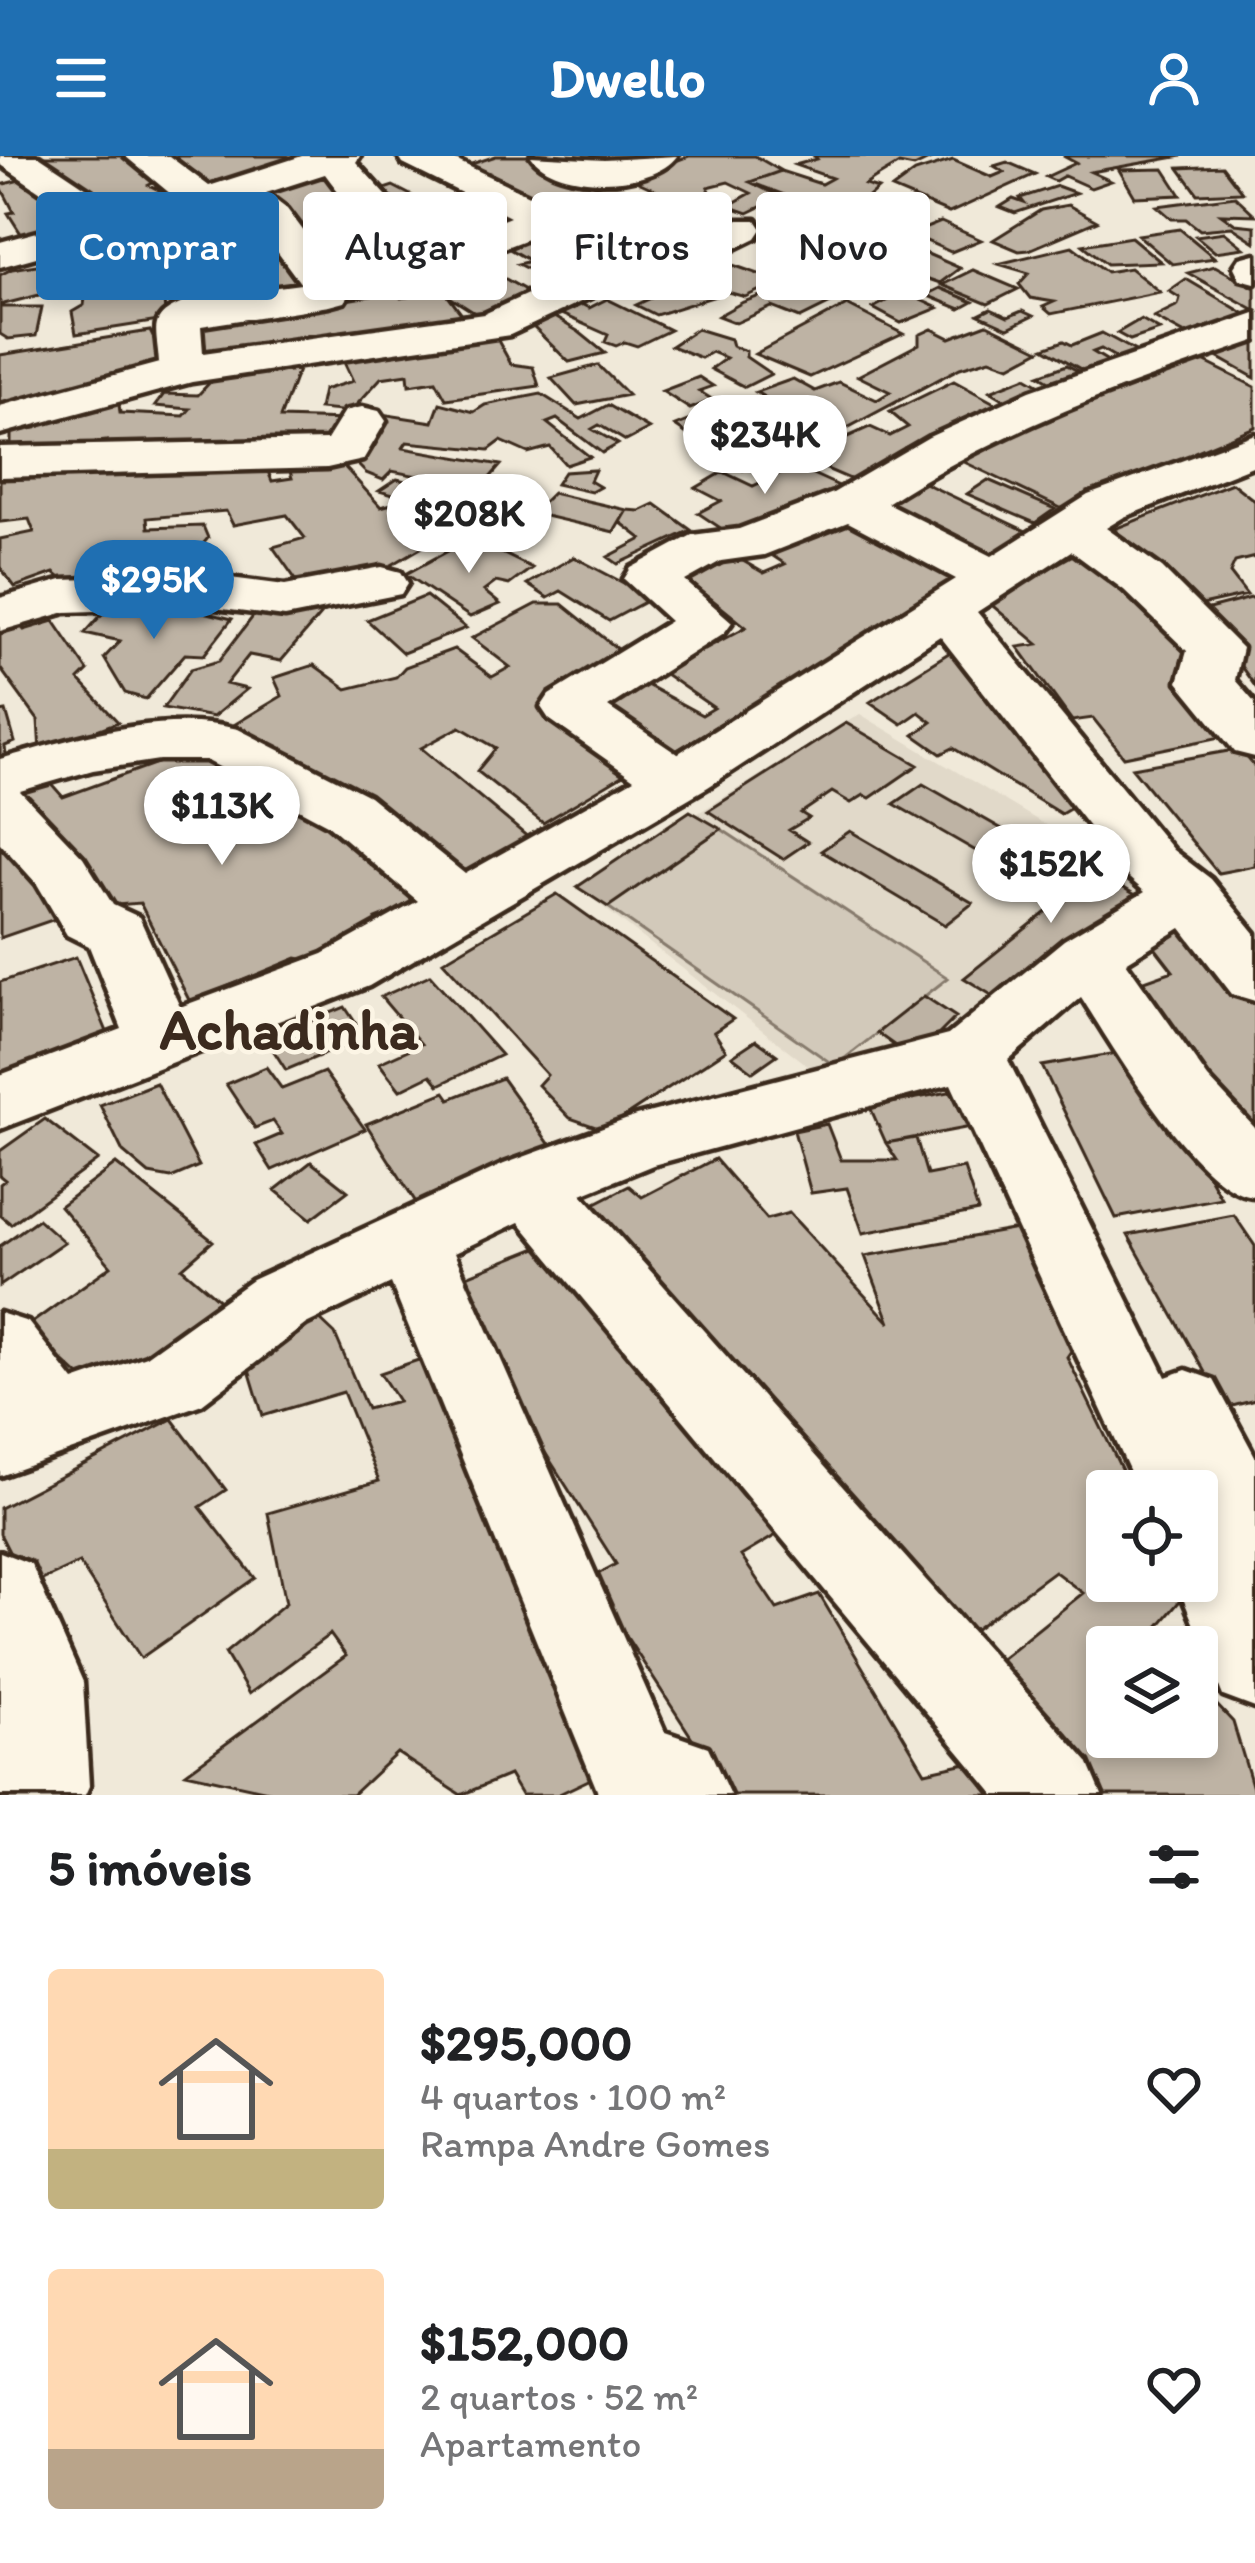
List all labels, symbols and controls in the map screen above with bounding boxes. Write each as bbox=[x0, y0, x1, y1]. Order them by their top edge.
icon: menu bbox=[48, 45, 114, 111]
icon: person bbox=[1141, 45, 1207, 111]
text: Dwello bbox=[549, 46, 706, 111]
chip: Comprar bbox=[36, 192, 279, 300]
chip: Alugar bbox=[303, 192, 507, 300]
chip: Filtros bbox=[531, 192, 732, 300]
chip: Novo bbox=[756, 192, 930, 300]
pin: $234K bbox=[681, 395, 849, 497]
text: $234K bbox=[710, 410, 820, 457]
pin: $208K bbox=[385, 474, 553, 576]
text: $208K bbox=[414, 489, 524, 536]
pin: $295K bbox=[70, 540, 238, 642]
text: $295K bbox=[101, 555, 207, 602]
pin: $113K bbox=[138, 766, 306, 868]
text: $113K bbox=[171, 781, 273, 828]
pin: $152K bbox=[967, 824, 1135, 926]
text: $152K bbox=[999, 839, 1103, 886]
district label: Achadinha bbox=[160, 995, 419, 1063]
map controls bbox=[1086, 1470, 1218, 1758]
button: locate bbox=[1086, 1470, 1218, 1602]
button: layers bbox=[1086, 1626, 1218, 1758]
icon: filters bbox=[1141, 1834, 1207, 1900]
text: 5 imóveis bbox=[48, 1837, 252, 1898]
text: $295,000 bbox=[420, 2012, 632, 2073]
icon: home bbox=[144, 2017, 288, 2161]
icon: heart bbox=[1141, 2056, 1207, 2122]
text: 4 quartos · 100 m² bbox=[420, 2073, 726, 2120]
text: Rampa Andre Gomes bbox=[420, 2120, 770, 2167]
text: $152,000 bbox=[420, 2312, 629, 2373]
icon: home bbox=[144, 2317, 288, 2461]
icon: heart bbox=[1141, 2356, 1207, 2422]
text: 2 quartos · 52 m² bbox=[420, 2373, 698, 2420]
text: Apartamento bbox=[420, 2420, 641, 2467]

